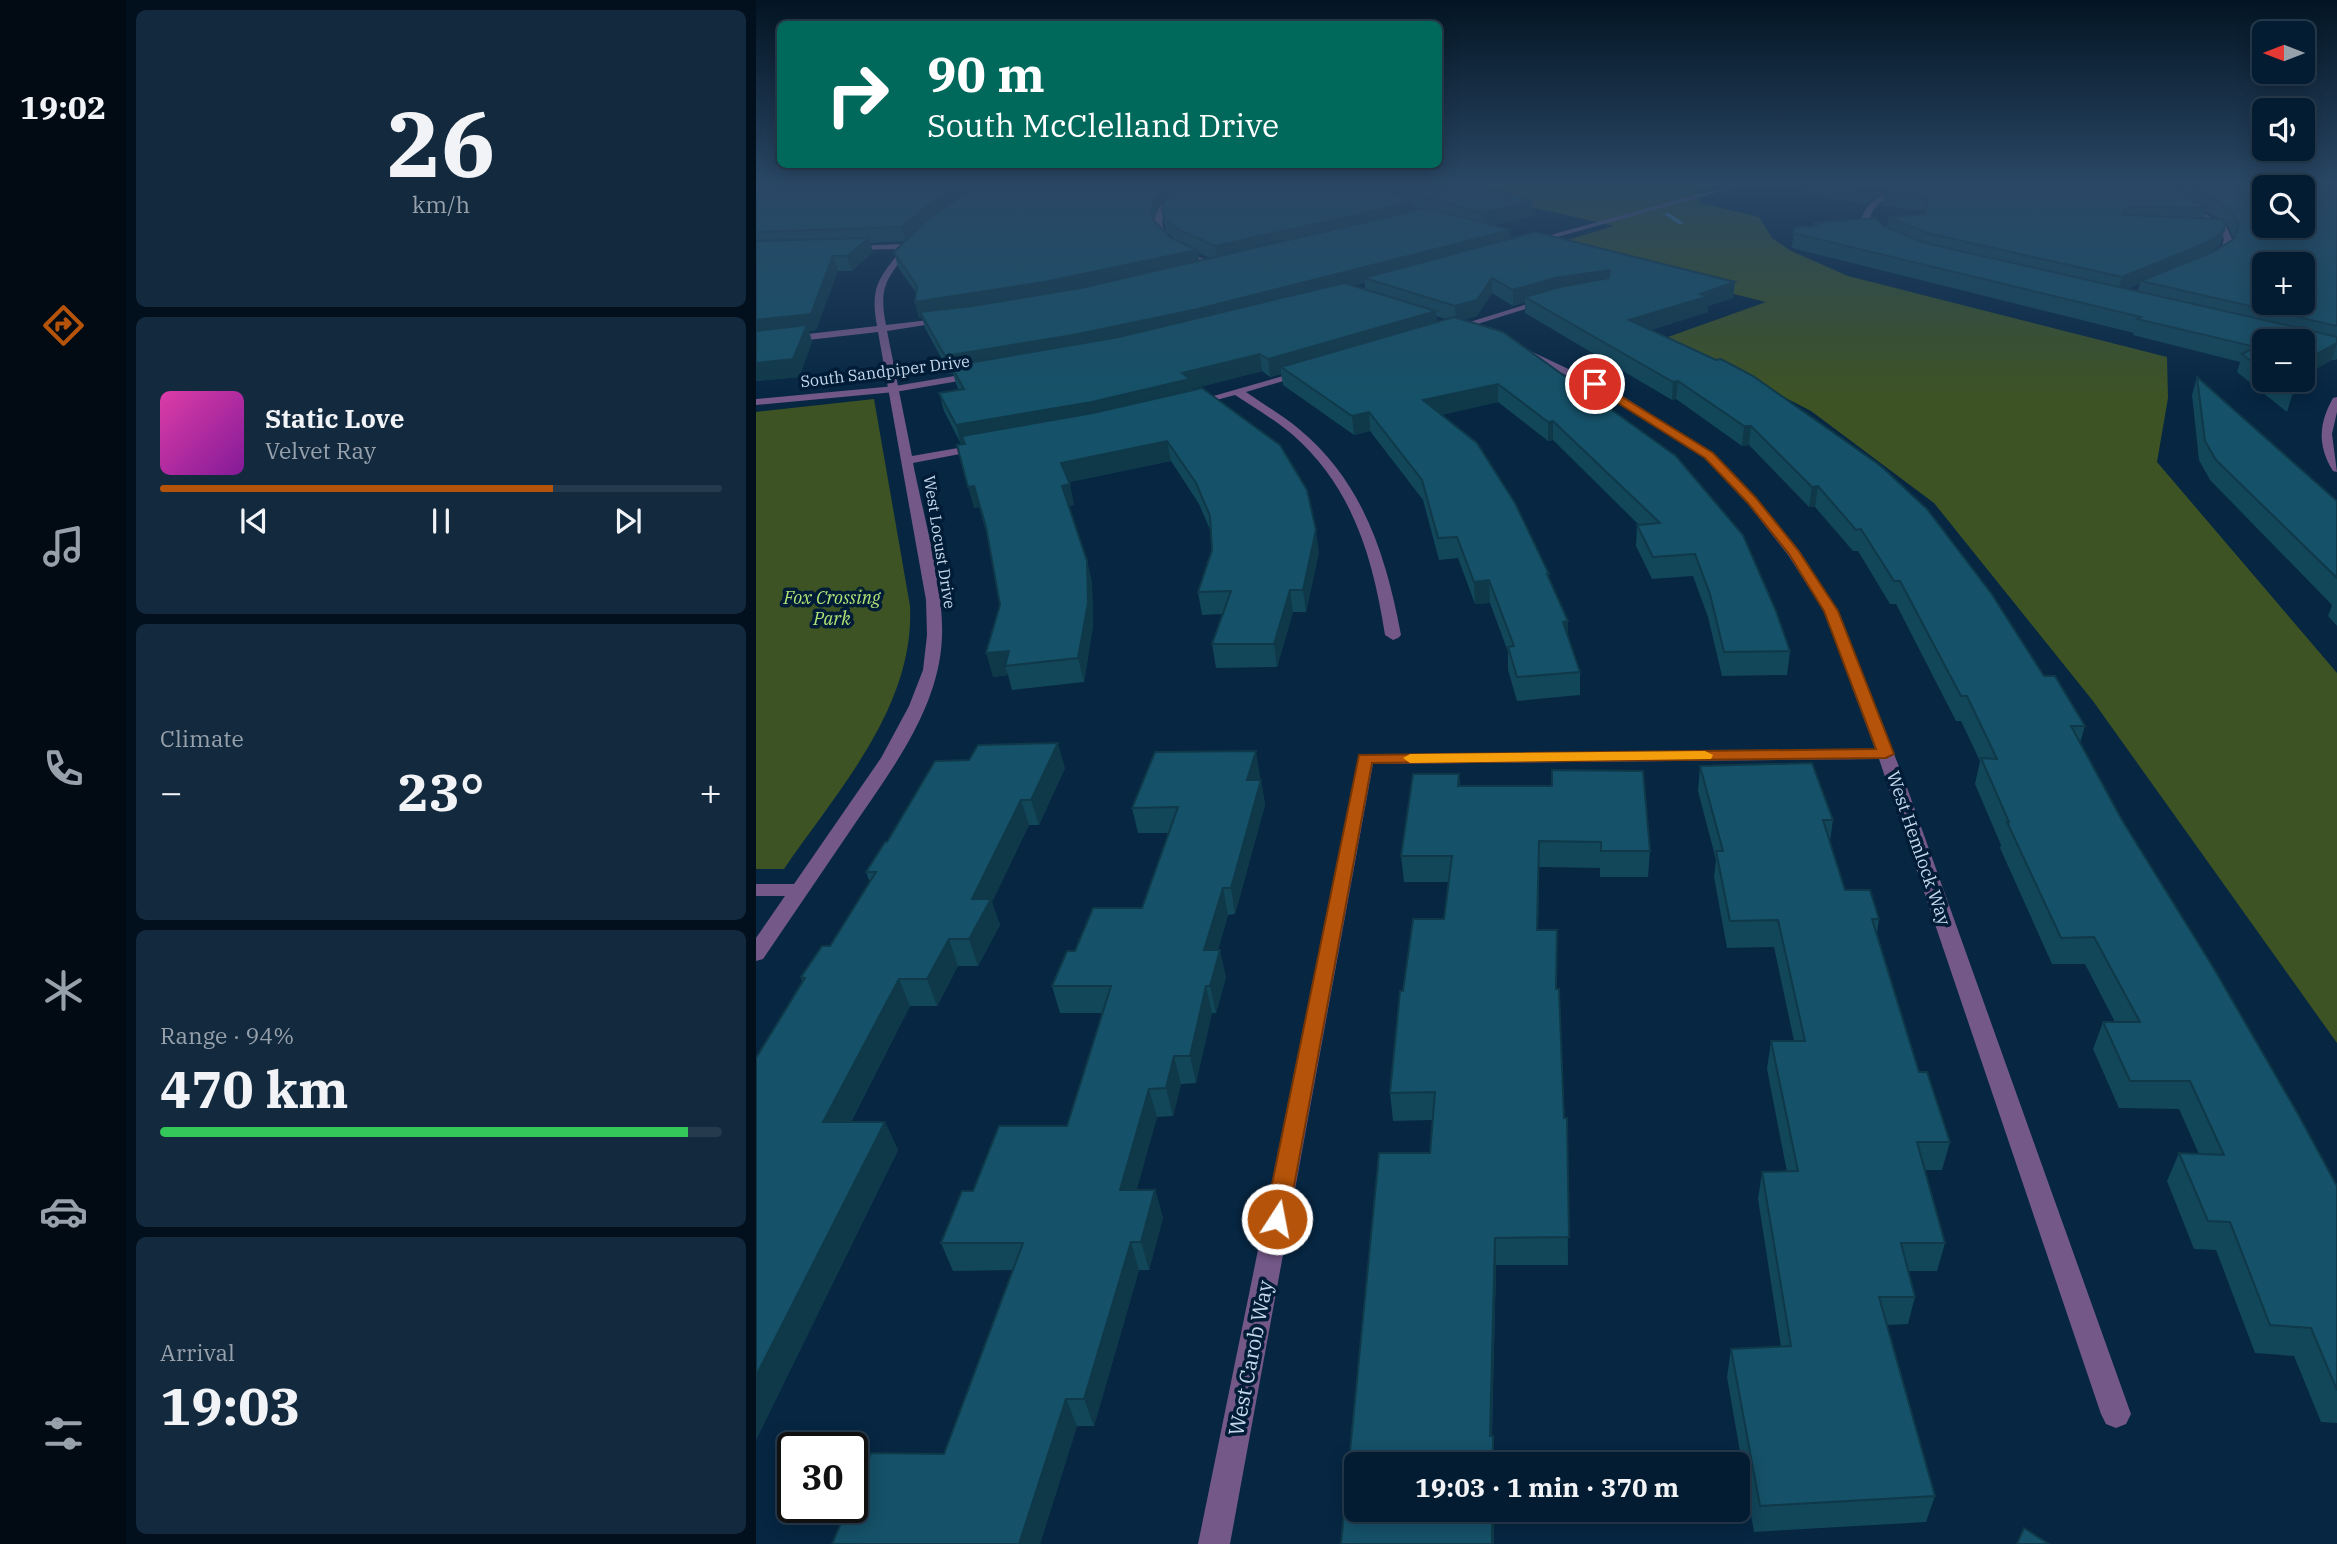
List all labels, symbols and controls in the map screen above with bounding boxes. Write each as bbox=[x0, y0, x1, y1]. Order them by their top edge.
north arrow bbox=[2252, 21, 2315, 84]
map controls bbox=[2252, 21, 2315, 392]
text: 90 m bbox=[927, 42, 1045, 105]
icon: right bbox=[812, 49, 903, 140]
text: 26 bbox=[386, 84, 496, 202]
text: 19:02 bbox=[20, 86, 106, 128]
button: sound bbox=[2252, 98, 2315, 161]
text: South McClelland Drive bbox=[927, 104, 1279, 146]
button: search bbox=[2252, 175, 2315, 238]
text: km/h bbox=[412, 189, 470, 219]
button: + bbox=[2252, 252, 2315, 315]
icon: directions bbox=[39, 301, 88, 350]
button: − bbox=[2252, 329, 2315, 392]
street label: South Sandpiper Drive bbox=[799, 351, 971, 391]
pin bbox=[1565, 354, 1625, 414]
icon: arrive bbox=[1576, 365, 1614, 403]
text: Static Love bbox=[265, 401, 404, 435]
text: Velvet Ray bbox=[265, 435, 376, 465]
street label: West Locust Drive bbox=[920, 474, 960, 610]
icon: previous bbox=[235, 502, 273, 540]
icon: pause bbox=[422, 502, 460, 540]
icon: next bbox=[609, 502, 647, 540]
icon: music bbox=[39, 522, 88, 571]
park label: Fox Crossing Park bbox=[783, 586, 881, 630]
text: Climate bbox=[160, 723, 244, 753]
icon: phone bbox=[39, 744, 88, 793]
text: 23° bbox=[398, 758, 484, 825]
text: − bbox=[160, 767, 183, 816]
text: + bbox=[699, 767, 722, 816]
street label: West Hemlock Way bbox=[1882, 768, 1956, 929]
icon: climate bbox=[39, 966, 88, 1015]
text: Range · 94% bbox=[160, 1020, 294, 1050]
text: 470 km bbox=[160, 1055, 349, 1122]
position arrow bbox=[1240, 1182, 1314, 1256]
icon: car bbox=[39, 1187, 88, 1236]
street label: West Carob Way bbox=[1221, 1277, 1279, 1438]
text: Arrival bbox=[160, 1337, 235, 1367]
text: 19:03 bbox=[160, 1372, 301, 1439]
icon: filters bbox=[39, 1409, 88, 1458]
speed limit sign: 30 bbox=[777, 1432, 868, 1523]
text: 19:03 · 1 min · 370 m bbox=[1415, 1470, 1679, 1504]

